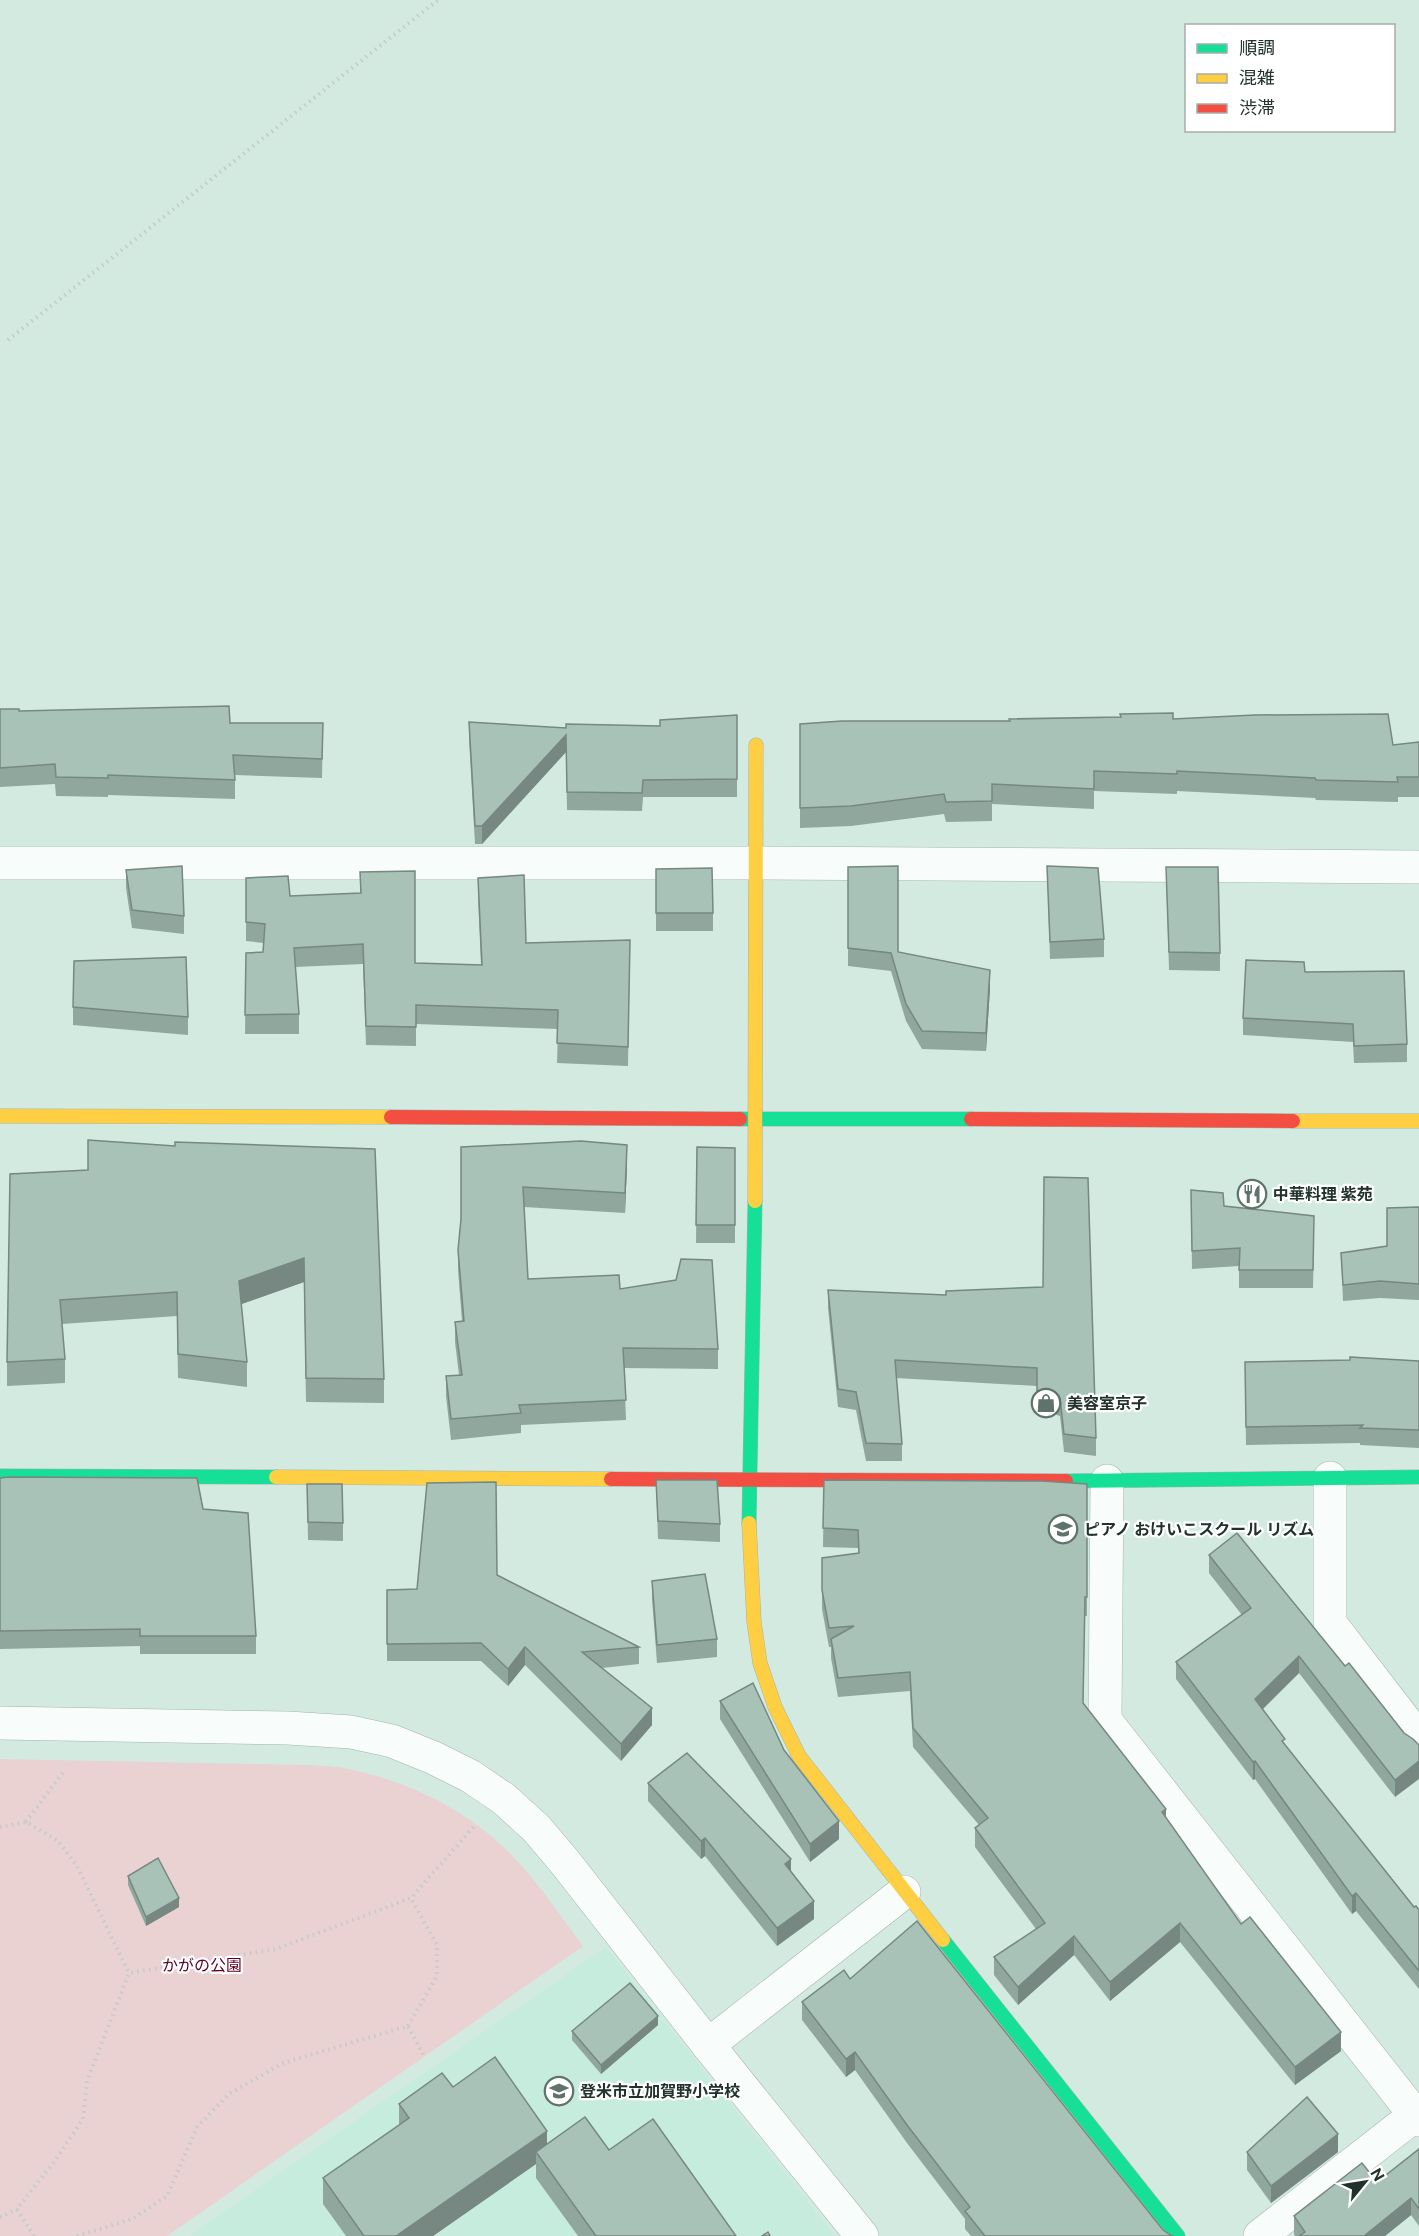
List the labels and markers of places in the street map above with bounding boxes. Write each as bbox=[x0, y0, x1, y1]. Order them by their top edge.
restaurant icon: 中華料理 紫苑 bbox=[1236, 1178, 1268, 1210]
place label: 中華料理 紫苑 bbox=[1273, 1185, 1373, 1203]
shop icon: 美容室京子 bbox=[1030, 1387, 1062, 1419]
place label: 美容室京子 bbox=[1067, 1394, 1147, 1412]
school or university icon: ピアノ おけいこスクール リズム bbox=[1047, 1513, 1079, 1545]
place label: ピアノ おけいこスクール リズム bbox=[1084, 1520, 1314, 1538]
school or university icon: 登米市立加賀野小学校 bbox=[543, 2075, 575, 2107]
place label: 登米市立加賀野小学校 bbox=[580, 2082, 740, 2100]

